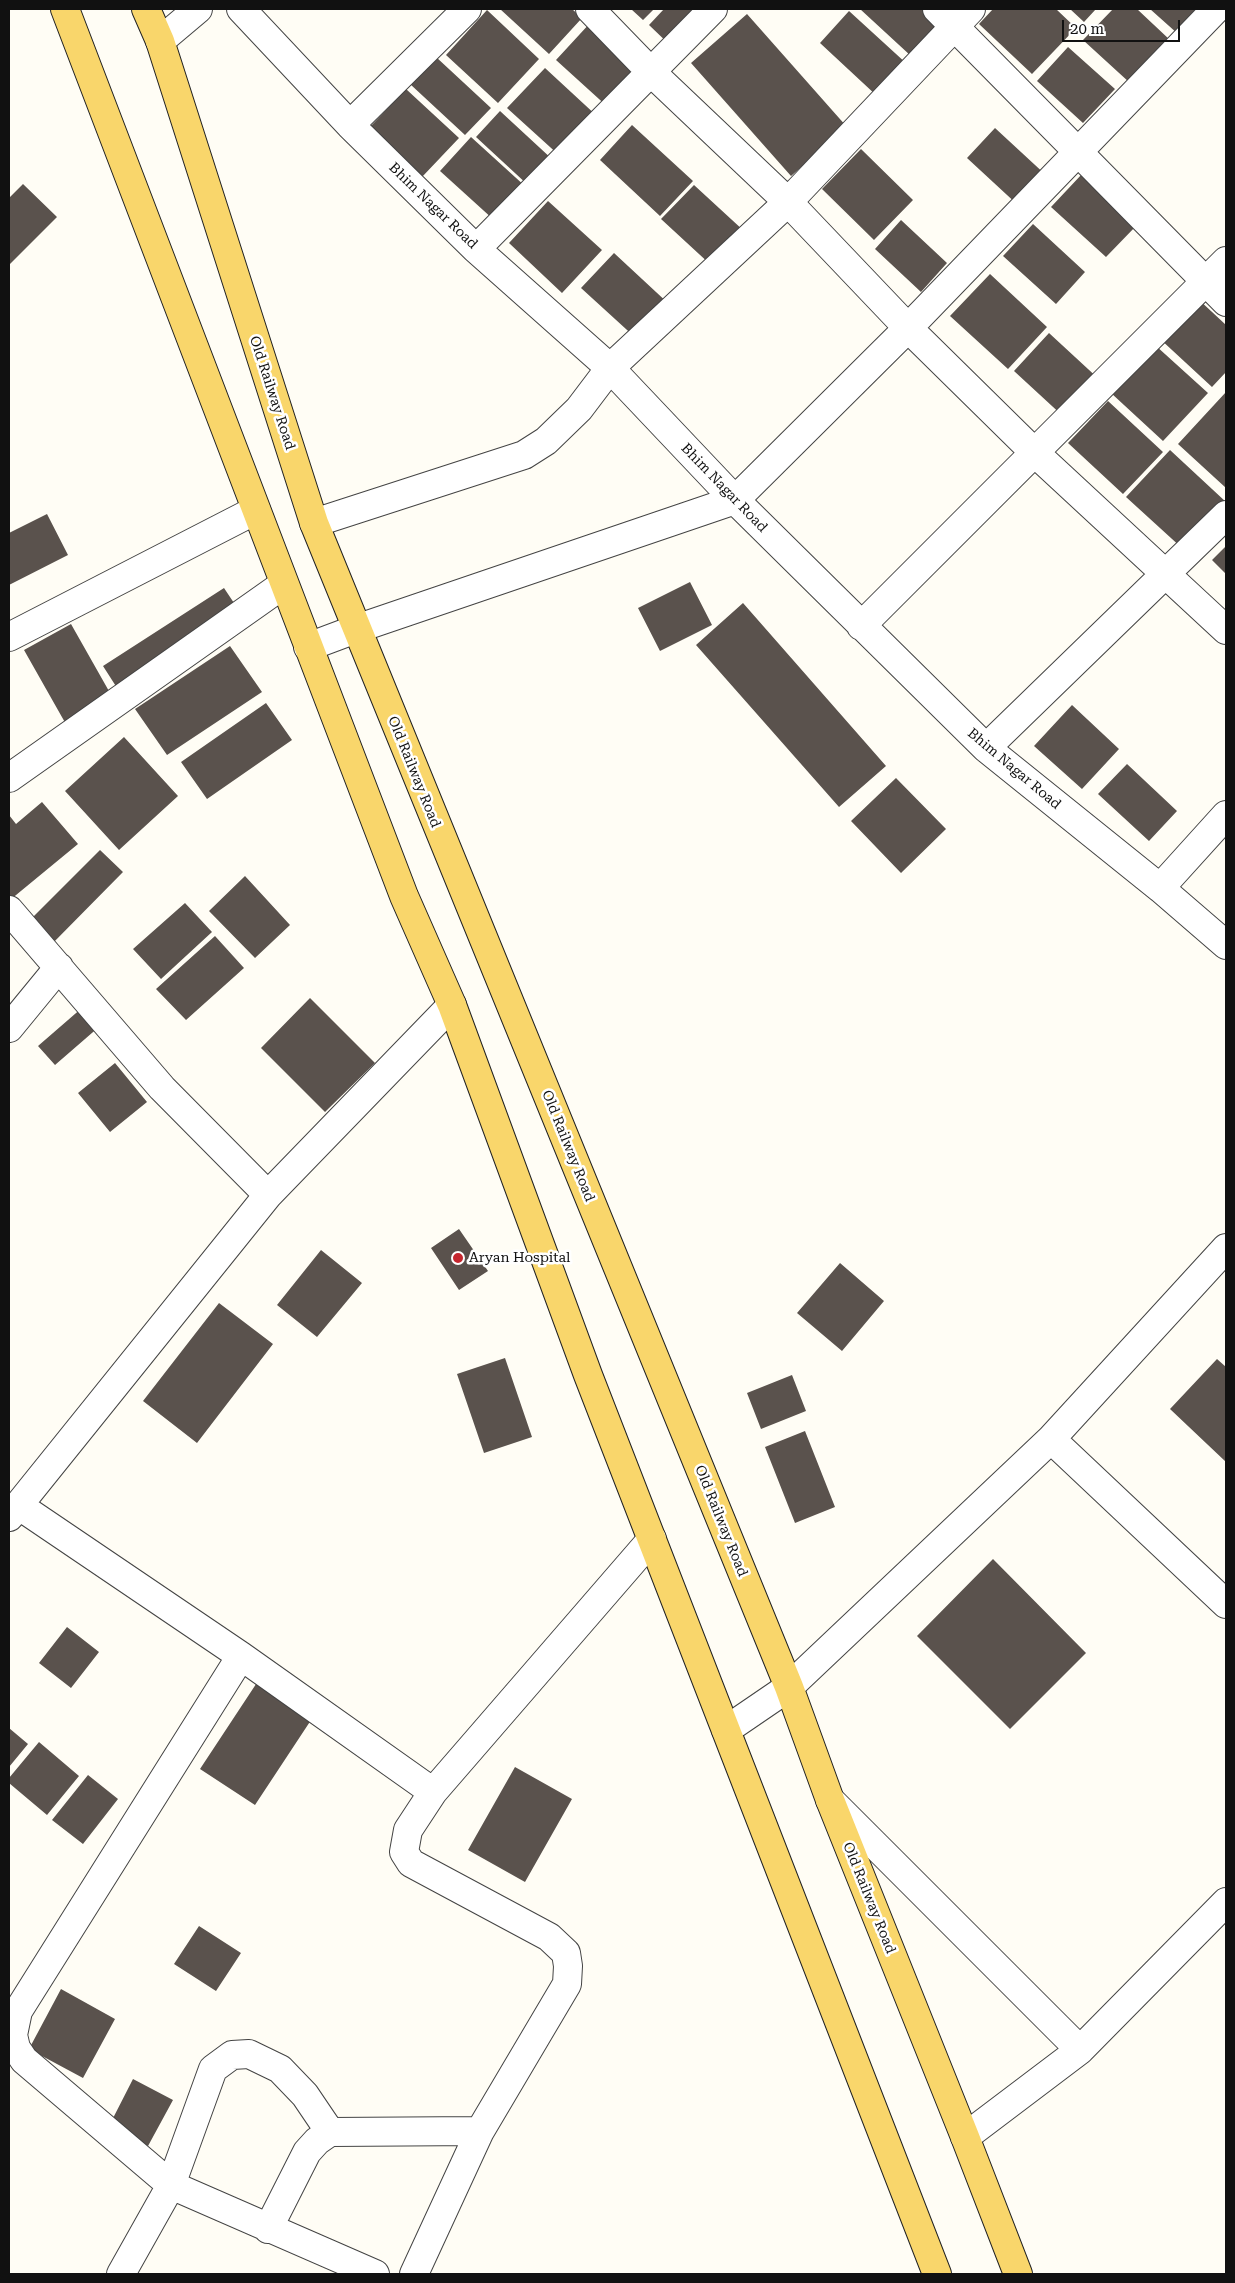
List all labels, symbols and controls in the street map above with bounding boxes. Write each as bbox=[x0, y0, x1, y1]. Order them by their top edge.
scale bar bbox=[1065, 10, 1182, 42]
text: 20 m bbox=[1070, 20, 1104, 38]
street label: Bhim Nagar Road bbox=[385, 159, 481, 253]
street label: Old Railway Road bbox=[246, 334, 298, 452]
street label: Bhim Nagar Road bbox=[677, 440, 771, 536]
street label: Old Railway Road bbox=[384, 714, 444, 830]
street label: Bhim Nagar Road bbox=[964, 725, 1064, 813]
street label: Old Railway Road bbox=[538, 1088, 598, 1204]
place label: Aryan Hospital bbox=[469, 1250, 570, 1266]
marker: Aryan Hospital bbox=[451, 1251, 465, 1265]
street label: Old Railway Road bbox=[691, 1463, 751, 1579]
street label: Old Railway Road bbox=[839, 1840, 899, 1956]

